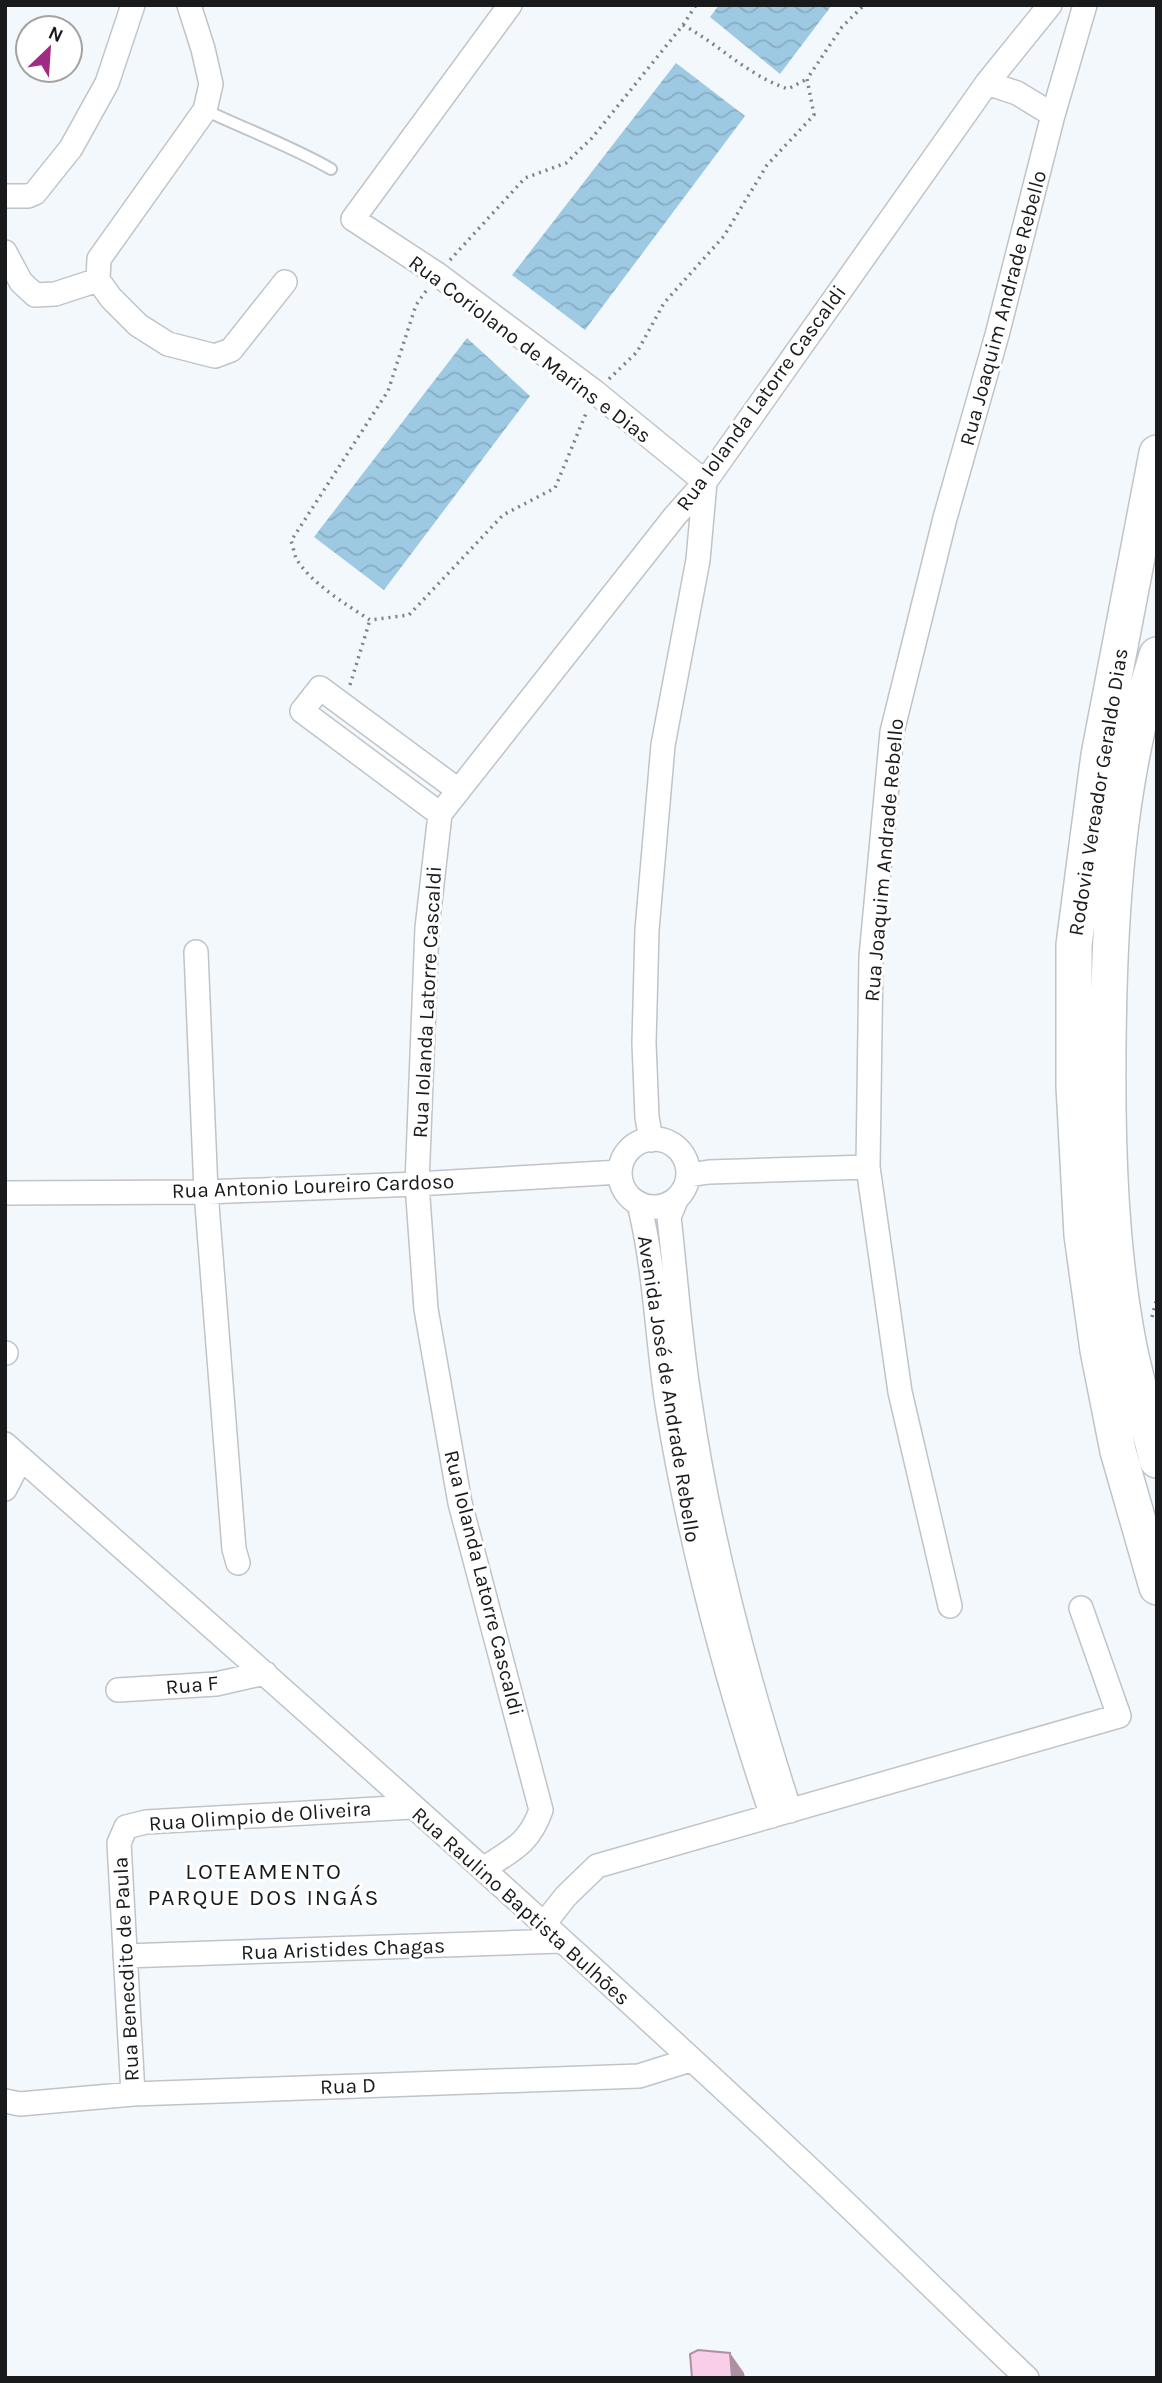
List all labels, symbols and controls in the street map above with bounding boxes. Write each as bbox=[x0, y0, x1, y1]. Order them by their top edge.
north arrow bbox=[14, 14, 84, 84]
text: N bbox=[45, 22, 67, 47]
street label: Rua Joaquim Andrade Rebello bbox=[955, 168, 1051, 448]
street label: Rua Coriolano de Marins e Dias bbox=[404, 250, 656, 448]
street label: Rua Iolanda Latorre Cascaldi bbox=[671, 281, 851, 515]
street label: Rodovia Vereador Geraldo Dias bbox=[1063, 646, 1133, 938]
street label: Rua Joaquim Andrade Rebello bbox=[860, 717, 908, 1003]
street label: Rua Iolanda Latorre Cascaldi bbox=[408, 865, 446, 1139]
street label: Rua Antonio Loureiro Cardoso bbox=[171, 1169, 455, 1203]
street label: Avenida José de Andrade Rebello bbox=[633, 1234, 705, 1544]
street label: Rua Iolanda Latorre Cascaldi bbox=[439, 1448, 529, 1718]
street label: Rua F bbox=[164, 1671, 220, 1699]
street label: Rua Olimpio de Oliveira bbox=[148, 1796, 372, 1836]
street label: Rua Raulino Baptista Bulhões bbox=[407, 1802, 635, 2010]
street label: Rua Benecdito de Paula bbox=[108, 1856, 144, 2082]
district label: LOTEAMENTO PARQUE DOS INGÁS bbox=[147, 1858, 381, 1911]
street label: Rua Aristides Chagas bbox=[241, 1933, 445, 1965]
street label: Rua D bbox=[320, 2073, 376, 2099]

